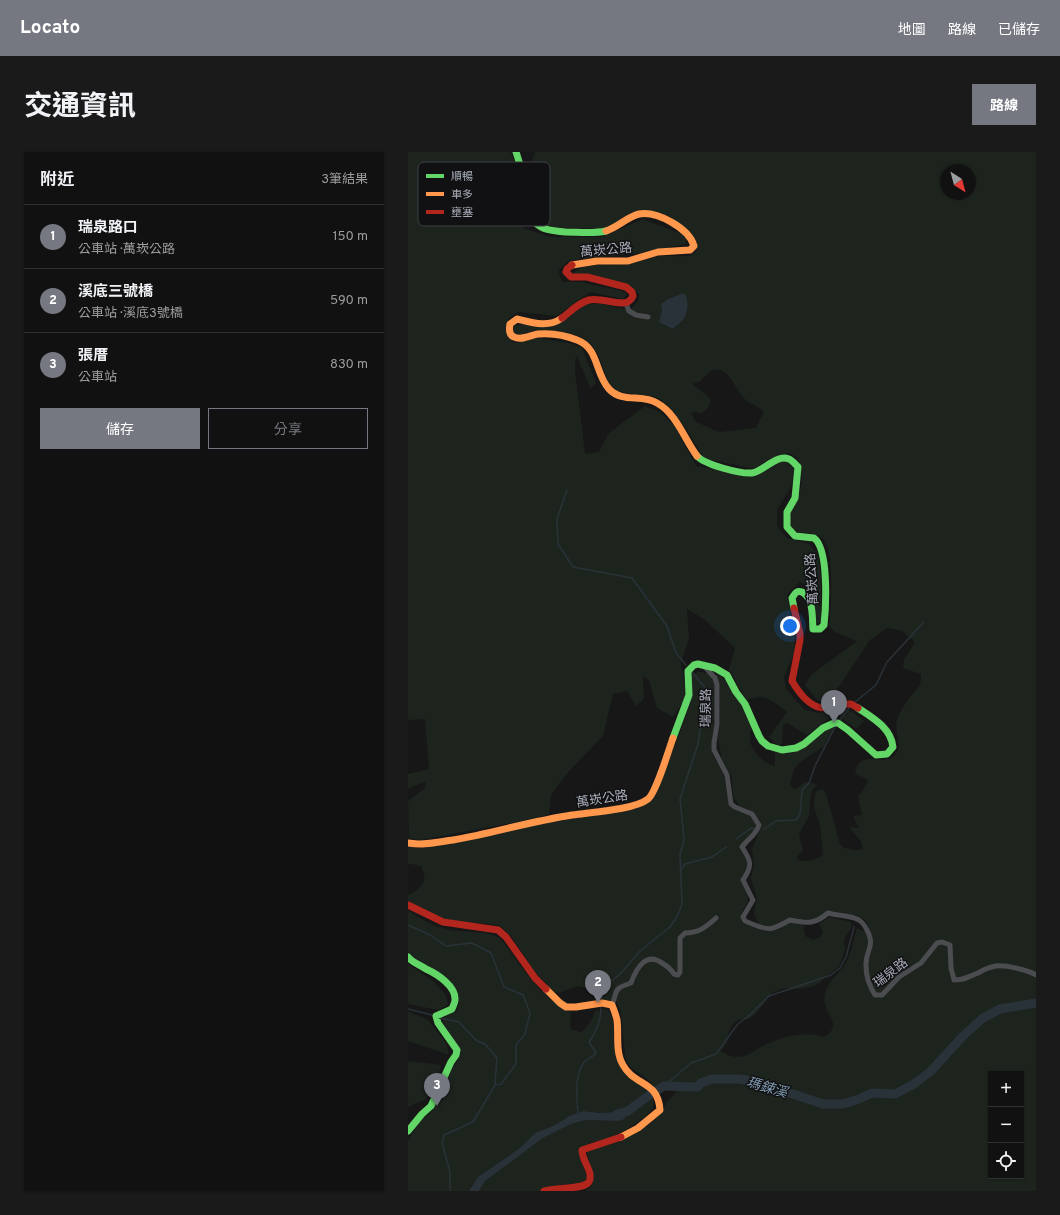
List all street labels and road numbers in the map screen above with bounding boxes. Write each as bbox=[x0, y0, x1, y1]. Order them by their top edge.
street label: 萬崁公路 bbox=[580, 241, 633, 261]
street label: 萬崁公路 bbox=[803, 552, 823, 605]
street label: 瑞泉路 bbox=[699, 688, 715, 728]
street label: 萬崁公路 bbox=[575, 788, 629, 812]
street label: 瑞泉路 bbox=[871, 955, 912, 992]

